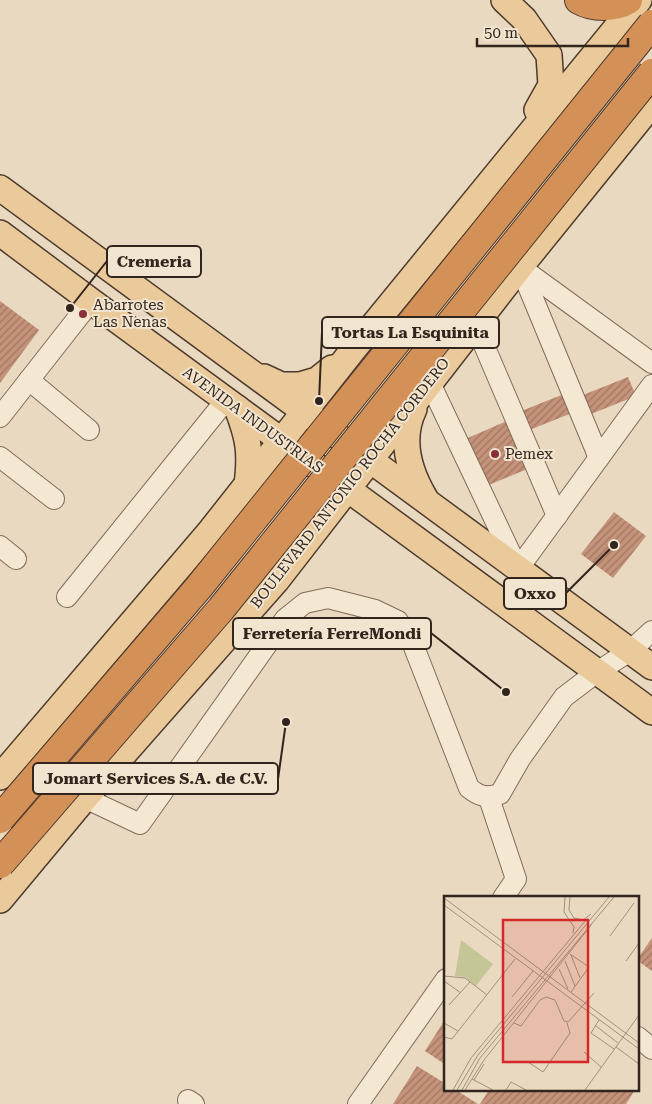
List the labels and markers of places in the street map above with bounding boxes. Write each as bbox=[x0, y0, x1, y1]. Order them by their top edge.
callout: Cremeria bbox=[107, 246, 201, 277]
place label: Abarrotes Las Nenas bbox=[93, 296, 167, 331]
marker: Abarrotes Las Nenas bbox=[77, 308, 89, 320]
callout: Tortas La Esquinita bbox=[322, 317, 499, 348]
place label: Pemex bbox=[505, 445, 553, 463]
marker: Pemex bbox=[489, 448, 501, 460]
callout: Oxxo bbox=[504, 578, 566, 609]
callout: Ferretería FerreMondi bbox=[233, 618, 431, 649]
callout: Jomart Services S.A. de C.V. bbox=[33, 763, 278, 794]

